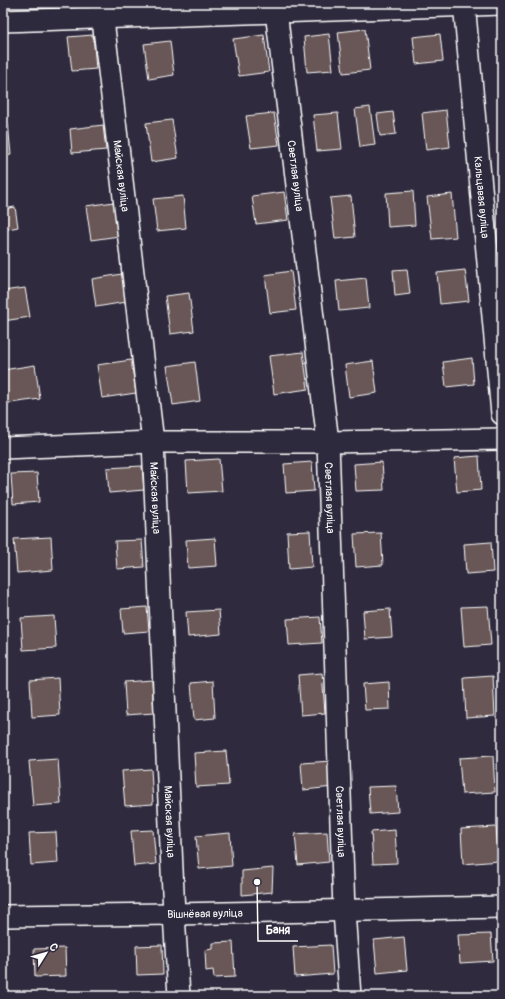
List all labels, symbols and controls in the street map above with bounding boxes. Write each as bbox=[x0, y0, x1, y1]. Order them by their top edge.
street label: Майская вуліца bbox=[110, 139, 132, 212]
street label: Светлая вуліца bbox=[285, 139, 306, 212]
street label: Кальцавая вуліца bbox=[471, 156, 492, 239]
street label: Майская вуліца bbox=[147, 462, 163, 534]
street label: Светлая вуліца bbox=[322, 462, 337, 534]
street label: Майская вуліца bbox=[161, 785, 177, 858]
street label: Светлая вуліца bbox=[333, 786, 348, 858]
street label: Вішнёвая вуліца bbox=[167, 907, 243, 921]
callout: Баня bbox=[258, 917, 298, 941]
text: Баня bbox=[266, 923, 291, 938]
north arrow bbox=[26, 933, 66, 973]
text: С bbox=[46, 941, 61, 954]

